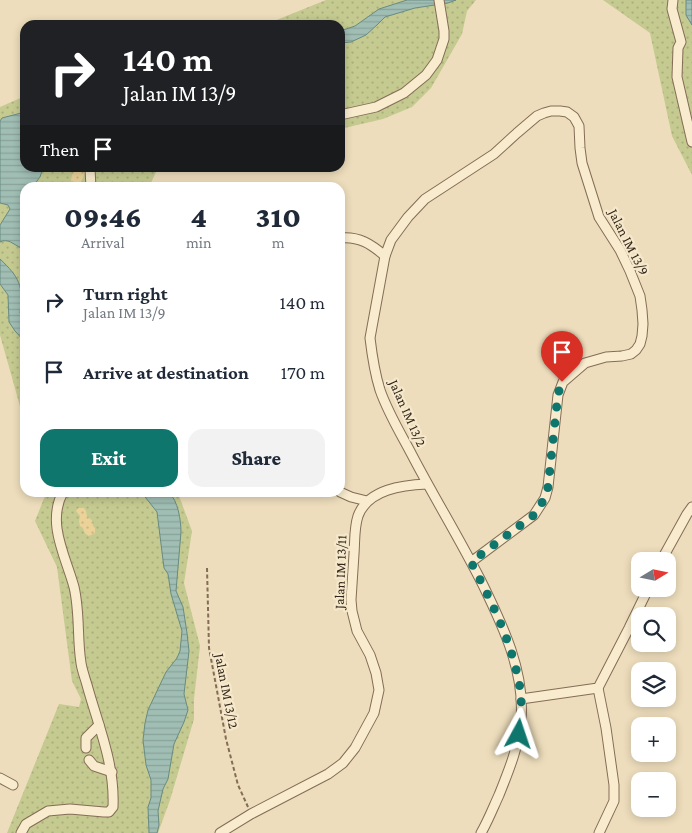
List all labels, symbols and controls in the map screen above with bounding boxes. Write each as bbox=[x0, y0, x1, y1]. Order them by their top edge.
icon: right bbox=[40, 40, 105, 105]
text: 140 m bbox=[123, 40, 213, 79]
text: Jalan IM 13/9 bbox=[123, 81, 236, 106]
icon: arrive bbox=[89, 135, 117, 163]
text: Then bbox=[40, 139, 79, 160]
text: 09:46 bbox=[64, 200, 142, 233]
text: 4 bbox=[190, 200, 207, 233]
text: 310 bbox=[256, 200, 301, 233]
street label: Jalan IM 13/9 bbox=[605, 204, 653, 278]
text: Arrival bbox=[81, 234, 125, 251]
text: min bbox=[186, 234, 212, 251]
text: m bbox=[272, 234, 285, 251]
text: Turn right bbox=[83, 283, 168, 304]
icon: right bbox=[40, 288, 68, 316]
text: 140 m bbox=[279, 292, 325, 313]
text: Jalan IM 13/9 bbox=[83, 304, 166, 321]
pin bbox=[541, 331, 583, 382]
icon: arrive bbox=[548, 338, 576, 366]
icon: arrive bbox=[40, 358, 68, 386]
text: Arrive at destination bbox=[83, 362, 249, 383]
text: 170 m bbox=[281, 362, 325, 383]
street label: Jalan IM 13/2 bbox=[385, 375, 430, 449]
button: Exit bbox=[40, 429, 178, 487]
button: Share bbox=[188, 429, 325, 487]
street label: Jalan IM 13/11 bbox=[331, 534, 349, 611]
north arrow bbox=[631, 552, 676, 598]
map controls bbox=[631, 552, 676, 817]
button: search bbox=[631, 607, 676, 652]
street label: Jalan IM 13/12 bbox=[212, 650, 242, 730]
button: layers bbox=[631, 662, 676, 707]
position arrow bbox=[492, 707, 544, 759]
button: + bbox=[631, 717, 676, 762]
button: − bbox=[631, 772, 676, 817]

